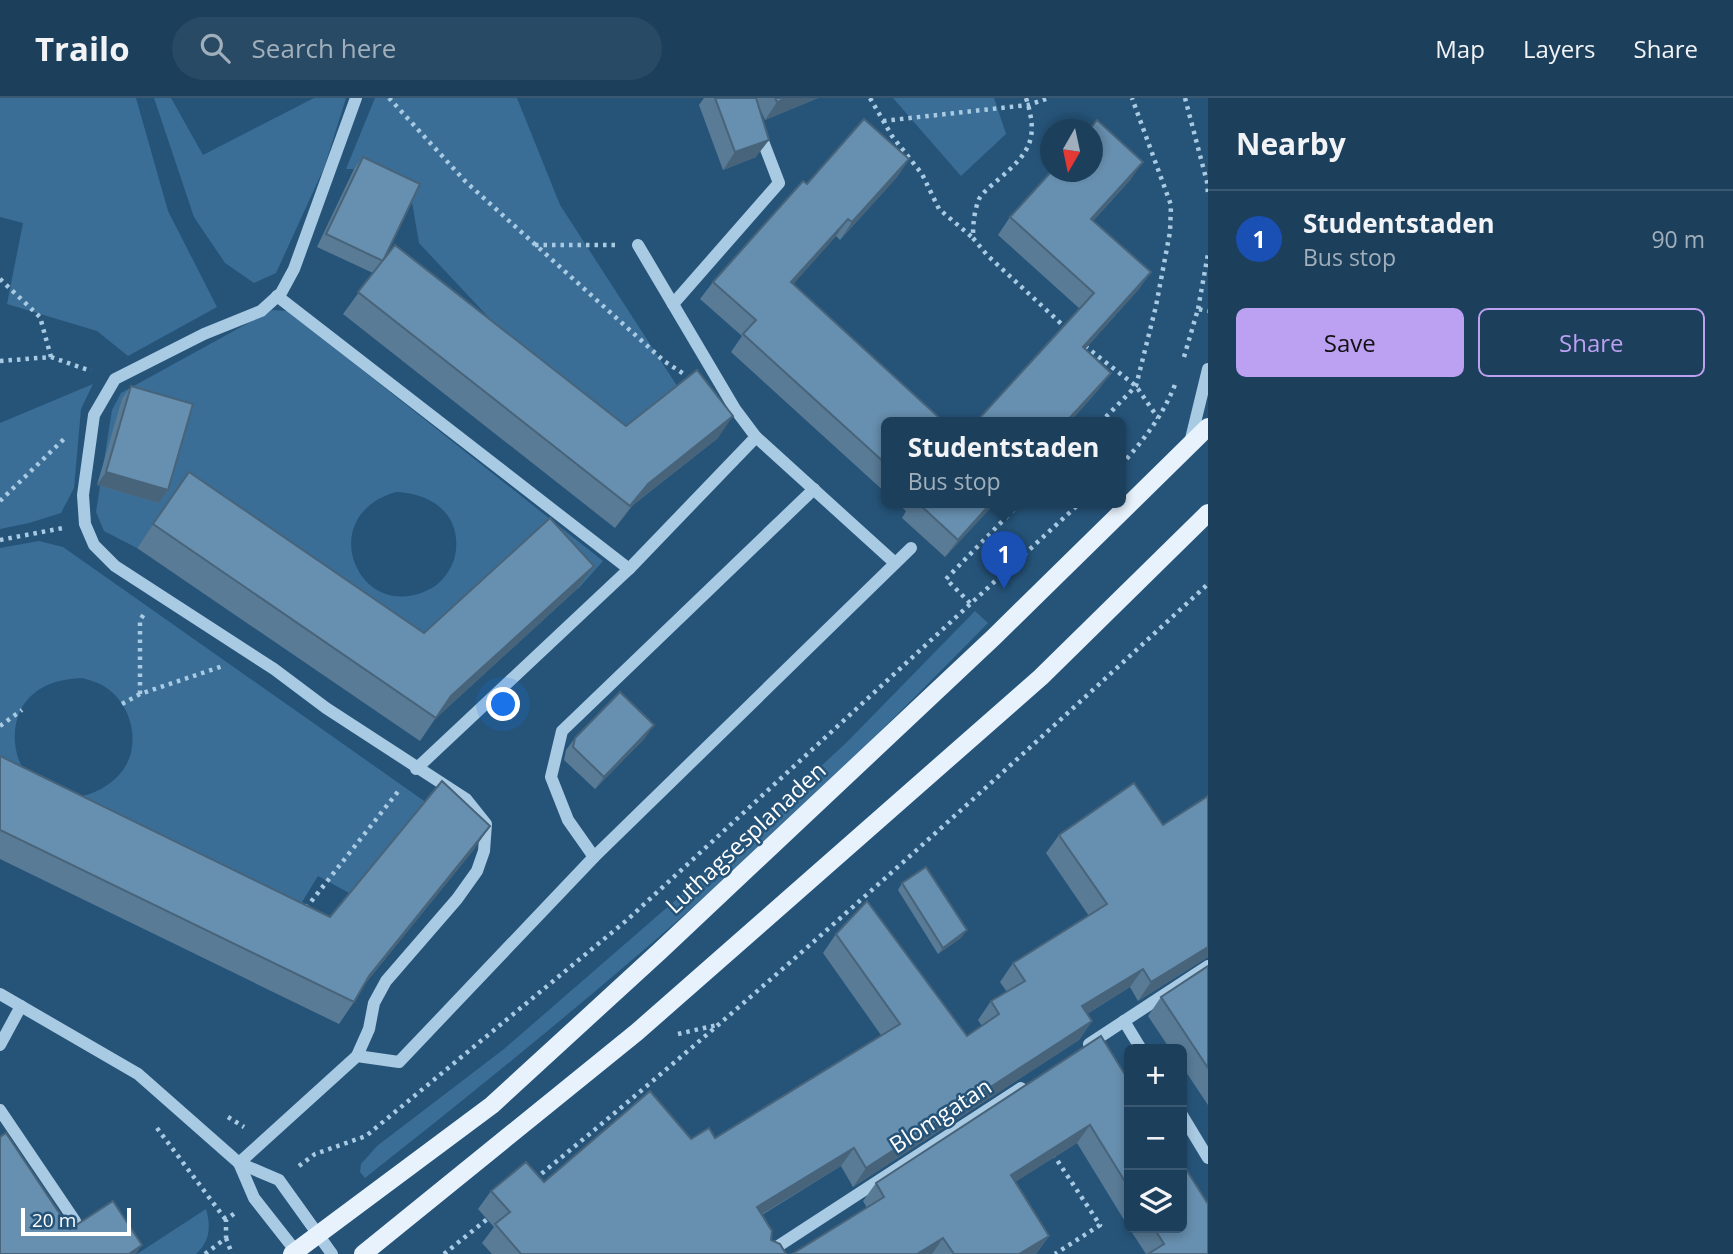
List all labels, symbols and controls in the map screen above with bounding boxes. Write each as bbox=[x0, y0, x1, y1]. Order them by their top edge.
search box bbox=[172, 17, 662, 80]
text: Trailo bbox=[35, 26, 130, 71]
icon: search bbox=[196, 29, 234, 67]
text: Search here bbox=[252, 30, 396, 66]
text: Map bbox=[1435, 32, 1485, 65]
text: Layers bbox=[1523, 32, 1596, 65]
text: Share bbox=[1634, 32, 1698, 65]
north arrow bbox=[1040, 119, 1103, 182]
text: Nearby bbox=[1236, 123, 1346, 164]
text: Studentstaden bbox=[1303, 205, 1495, 241]
text: 1 bbox=[1252, 223, 1266, 255]
text: 90 m bbox=[1651, 223, 1705, 255]
text: Bus stop bbox=[1303, 241, 1396, 273]
button: Save bbox=[1236, 308, 1464, 377]
button: Share bbox=[1478, 308, 1705, 377]
popup bbox=[881, 417, 1126, 508]
text: Studentstaden bbox=[908, 429, 1099, 465]
text: Bus stop bbox=[908, 465, 1001, 497]
pin: 1 bbox=[981, 531, 1027, 589]
your location bbox=[486, 687, 520, 721]
street label: Luthagsesplanaden bbox=[658, 754, 832, 920]
map controls bbox=[1124, 1044, 1187, 1233]
button: + bbox=[1124, 1044, 1187, 1107]
street label: Blomgatan bbox=[883, 1070, 997, 1160]
button: − bbox=[1124, 1107, 1187, 1170]
button: layers bbox=[1124, 1170, 1187, 1233]
scale bar bbox=[21, 1205, 131, 1237]
text: 20 m bbox=[32, 1207, 76, 1233]

